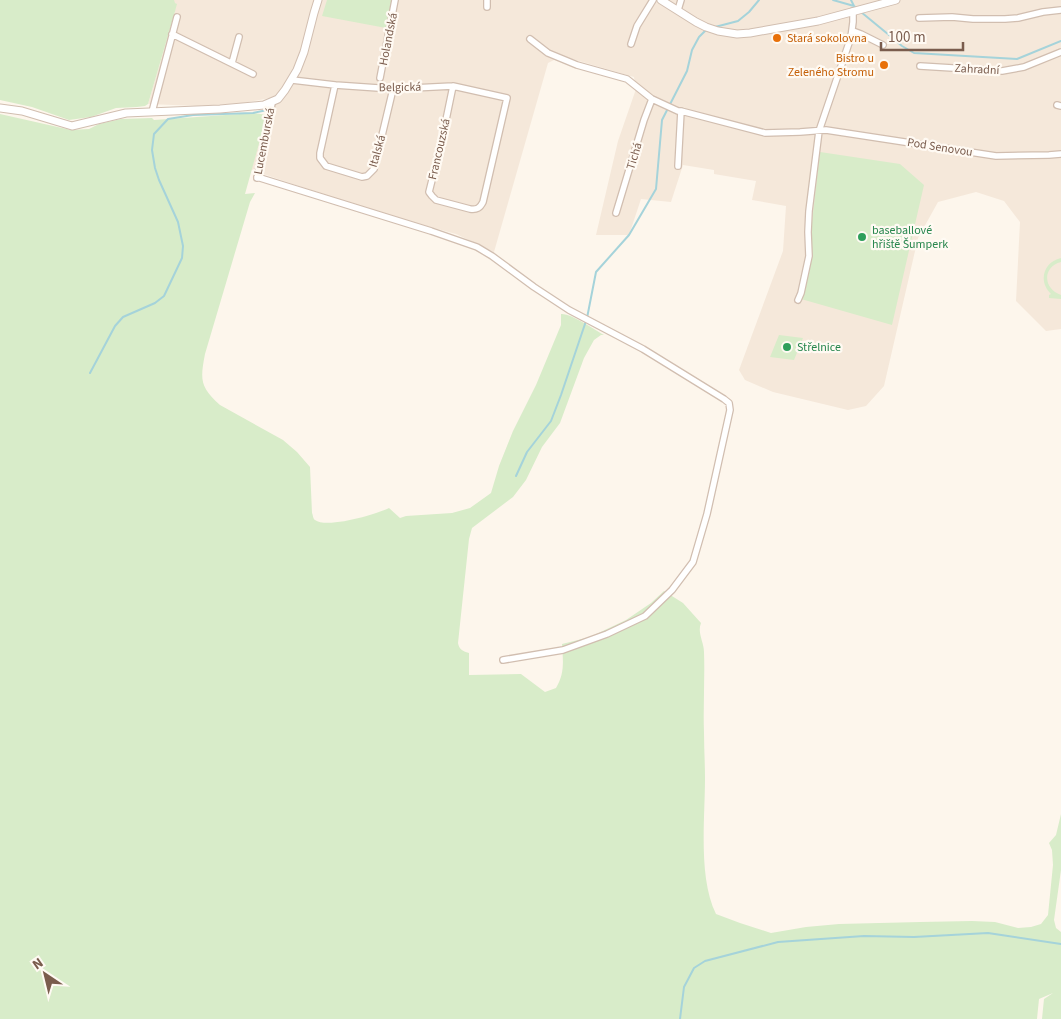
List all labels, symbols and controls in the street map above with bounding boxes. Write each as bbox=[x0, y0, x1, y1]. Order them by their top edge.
street label: Holandská bbox=[375, 11, 402, 67]
scale bar bbox=[881, 20, 964, 52]
text: 100 m bbox=[888, 27, 926, 48]
place label: Stará sokolovna bbox=[787, 30, 867, 47]
marker: Stará sokolovna bbox=[771, 32, 783, 44]
place label: Bistro u Zeleného Stromu bbox=[788, 50, 874, 81]
marker: Bistro u Zeleného Stromu bbox=[878, 59, 890, 71]
street label: Zahradní bbox=[954, 60, 1001, 79]
street label: Belgická bbox=[379, 79, 421, 96]
street label: Lucemburská bbox=[250, 106, 279, 176]
street label: Francouzská bbox=[424, 117, 455, 181]
street label: Italská bbox=[365, 133, 390, 169]
street label: Pod Senovou bbox=[906, 134, 974, 161]
street label: Tichá bbox=[622, 141, 647, 172]
place label: baseballové hřiště Šumperk bbox=[872, 222, 948, 253]
marker: baseballové hřiště Šumperk bbox=[856, 231, 868, 243]
place label: Střelnice bbox=[797, 339, 841, 356]
marker: Střelnice bbox=[781, 341, 793, 353]
north arrow bbox=[20, 949, 70, 999]
text: N bbox=[29, 953, 48, 975]

